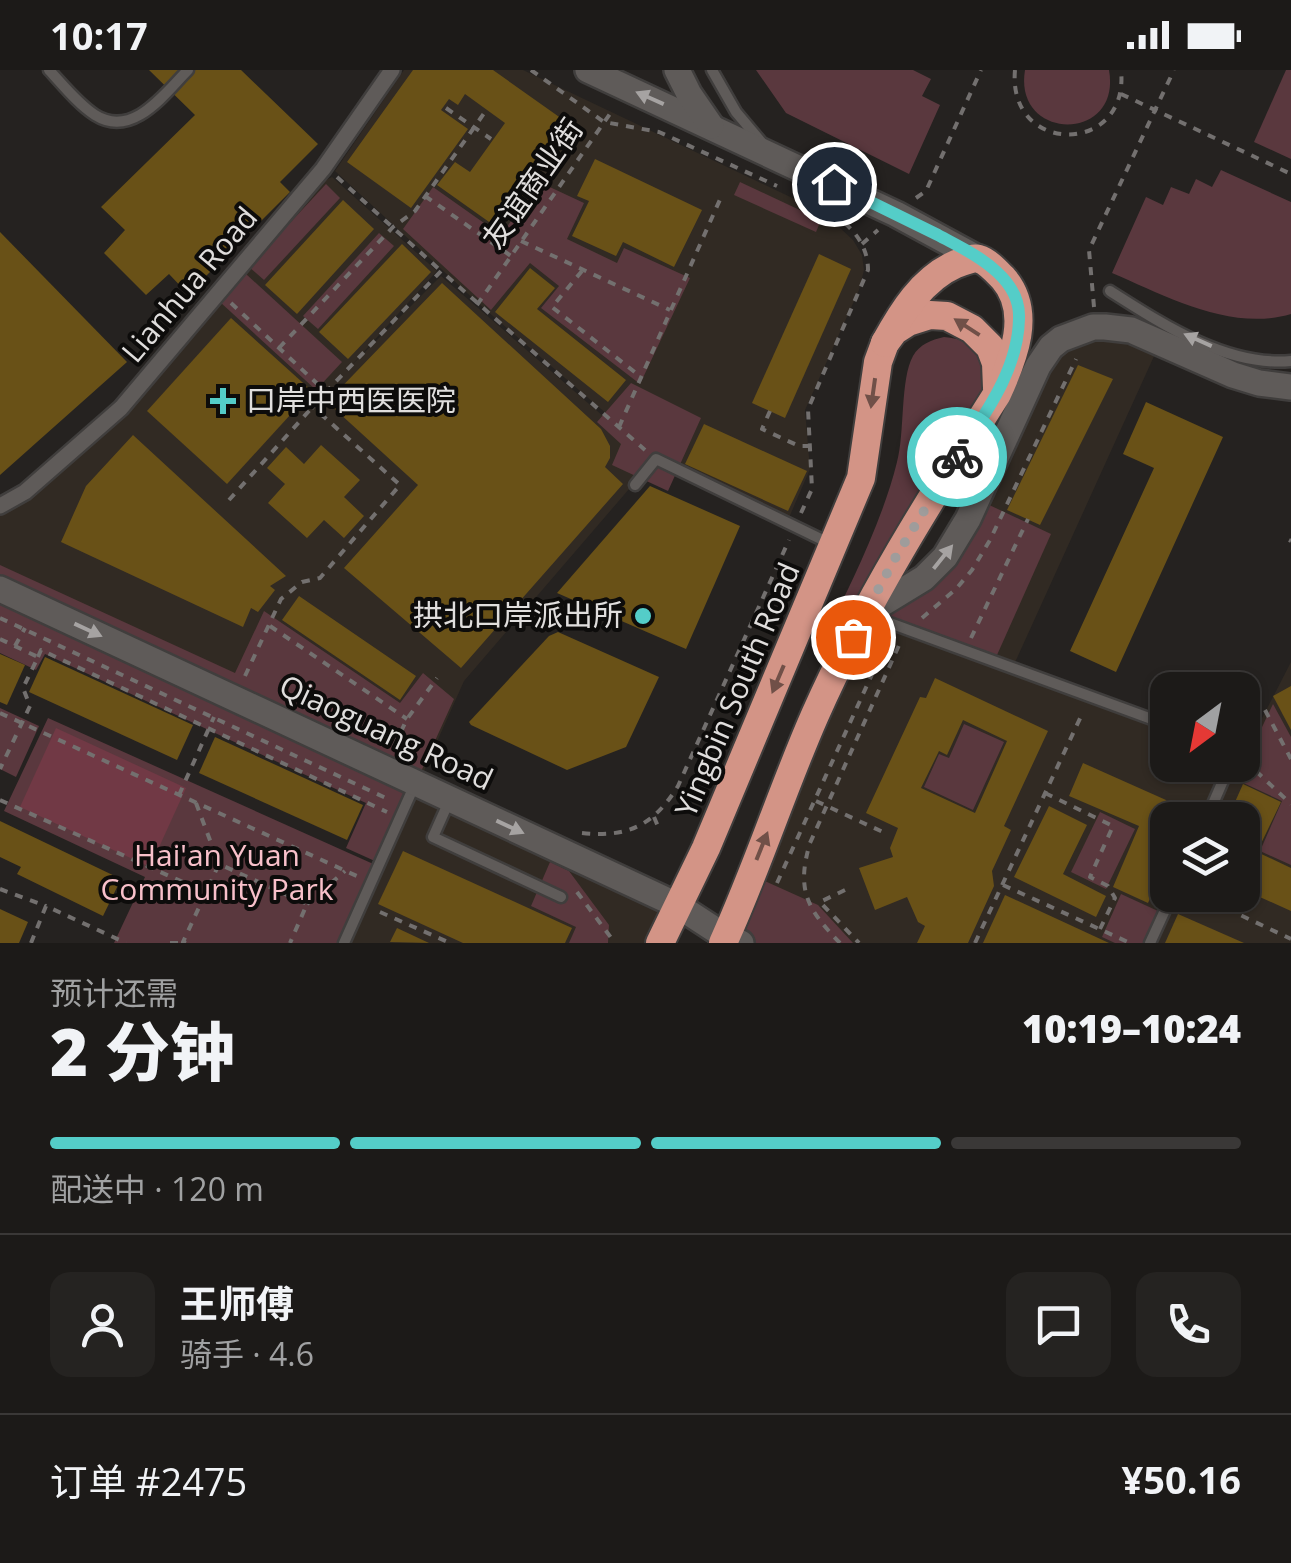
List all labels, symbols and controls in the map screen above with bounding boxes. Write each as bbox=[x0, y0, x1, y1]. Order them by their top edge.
text: 10:17 bbox=[50, 9, 148, 61]
one-way arrow bbox=[635, 90, 664, 107]
street label: 友谊商业街 bbox=[472, 110, 592, 256]
pin bbox=[792, 142, 877, 227]
icon: home bbox=[807, 157, 862, 212]
street label: Lianhua Road bbox=[112, 198, 266, 370]
one-way arrow bbox=[953, 319, 980, 337]
one-way arrow bbox=[1183, 332, 1213, 348]
one-way arrow bbox=[865, 377, 881, 409]
place label: 口岸中西医医院 bbox=[246, 379, 456, 420]
marker: 口岸中西医医院 bbox=[210, 388, 236, 414]
courier bbox=[907, 407, 1007, 507]
icon: bike bbox=[930, 430, 985, 485]
one-way arrow bbox=[932, 544, 953, 569]
street label: Yingbin South Road bbox=[665, 556, 809, 823]
place label: 拱北口岸派出所 bbox=[413, 594, 623, 635]
pin bbox=[811, 595, 896, 680]
marker: 拱北口岸派出所 bbox=[632, 605, 654, 627]
icon: bag bbox=[826, 610, 881, 665]
one-way arrow bbox=[74, 622, 103, 639]
street label: Qiaoguang Road bbox=[273, 664, 500, 799]
one-way arrow bbox=[769, 664, 785, 694]
north arrow bbox=[1150, 672, 1260, 782]
map controls bbox=[1150, 672, 1260, 912]
button: layers bbox=[1150, 802, 1260, 912]
one-way arrow bbox=[496, 818, 525, 835]
one-way arrow bbox=[754, 831, 770, 861]
park label: Hai'an Yuan Community Park bbox=[100, 834, 334, 909]
text: 预计还需 bbox=[50, 971, 178, 1014]
text: 10:19–10:24 bbox=[1022, 1002, 1241, 1054]
text: 2 分钟 bbox=[50, 1007, 235, 1095]
text: 配送中 · 120 m bbox=[50, 1167, 264, 1210]
button: person bbox=[50, 1272, 155, 1377]
button: chat bbox=[1006, 1272, 1111, 1377]
button: phone bbox=[1136, 1272, 1241, 1377]
text: 王师傅 bbox=[180, 1277, 294, 1329]
text: 骑手 · 4.6 bbox=[180, 1332, 314, 1375]
text: ¥50.16 bbox=[1122, 1453, 1241, 1505]
text: 订单 #2475 bbox=[50, 1455, 247, 1507]

